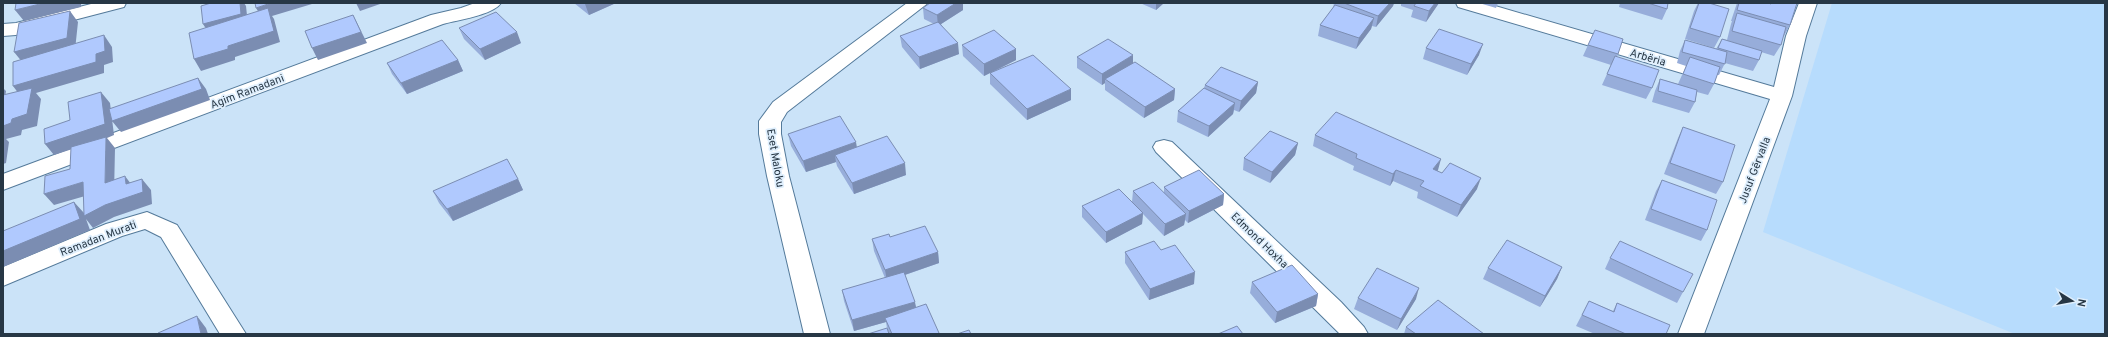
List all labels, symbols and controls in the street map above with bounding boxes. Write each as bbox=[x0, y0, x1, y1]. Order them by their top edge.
street label: Arbëria bbox=[1628, 46, 1668, 70]
street label: Agim Ramadani bbox=[209, 71, 286, 112]
street label: Eset Maloku bbox=[763, 128, 787, 189]
street label: Jusuf Gërvalla bbox=[1736, 135, 1774, 206]
street label: Edmond Hoxha bbox=[1228, 210, 1291, 272]
street label: Ramadan Murati bbox=[58, 218, 139, 260]
north arrow bbox=[2052, 281, 2092, 321]
text: N bbox=[2073, 298, 2088, 308]

